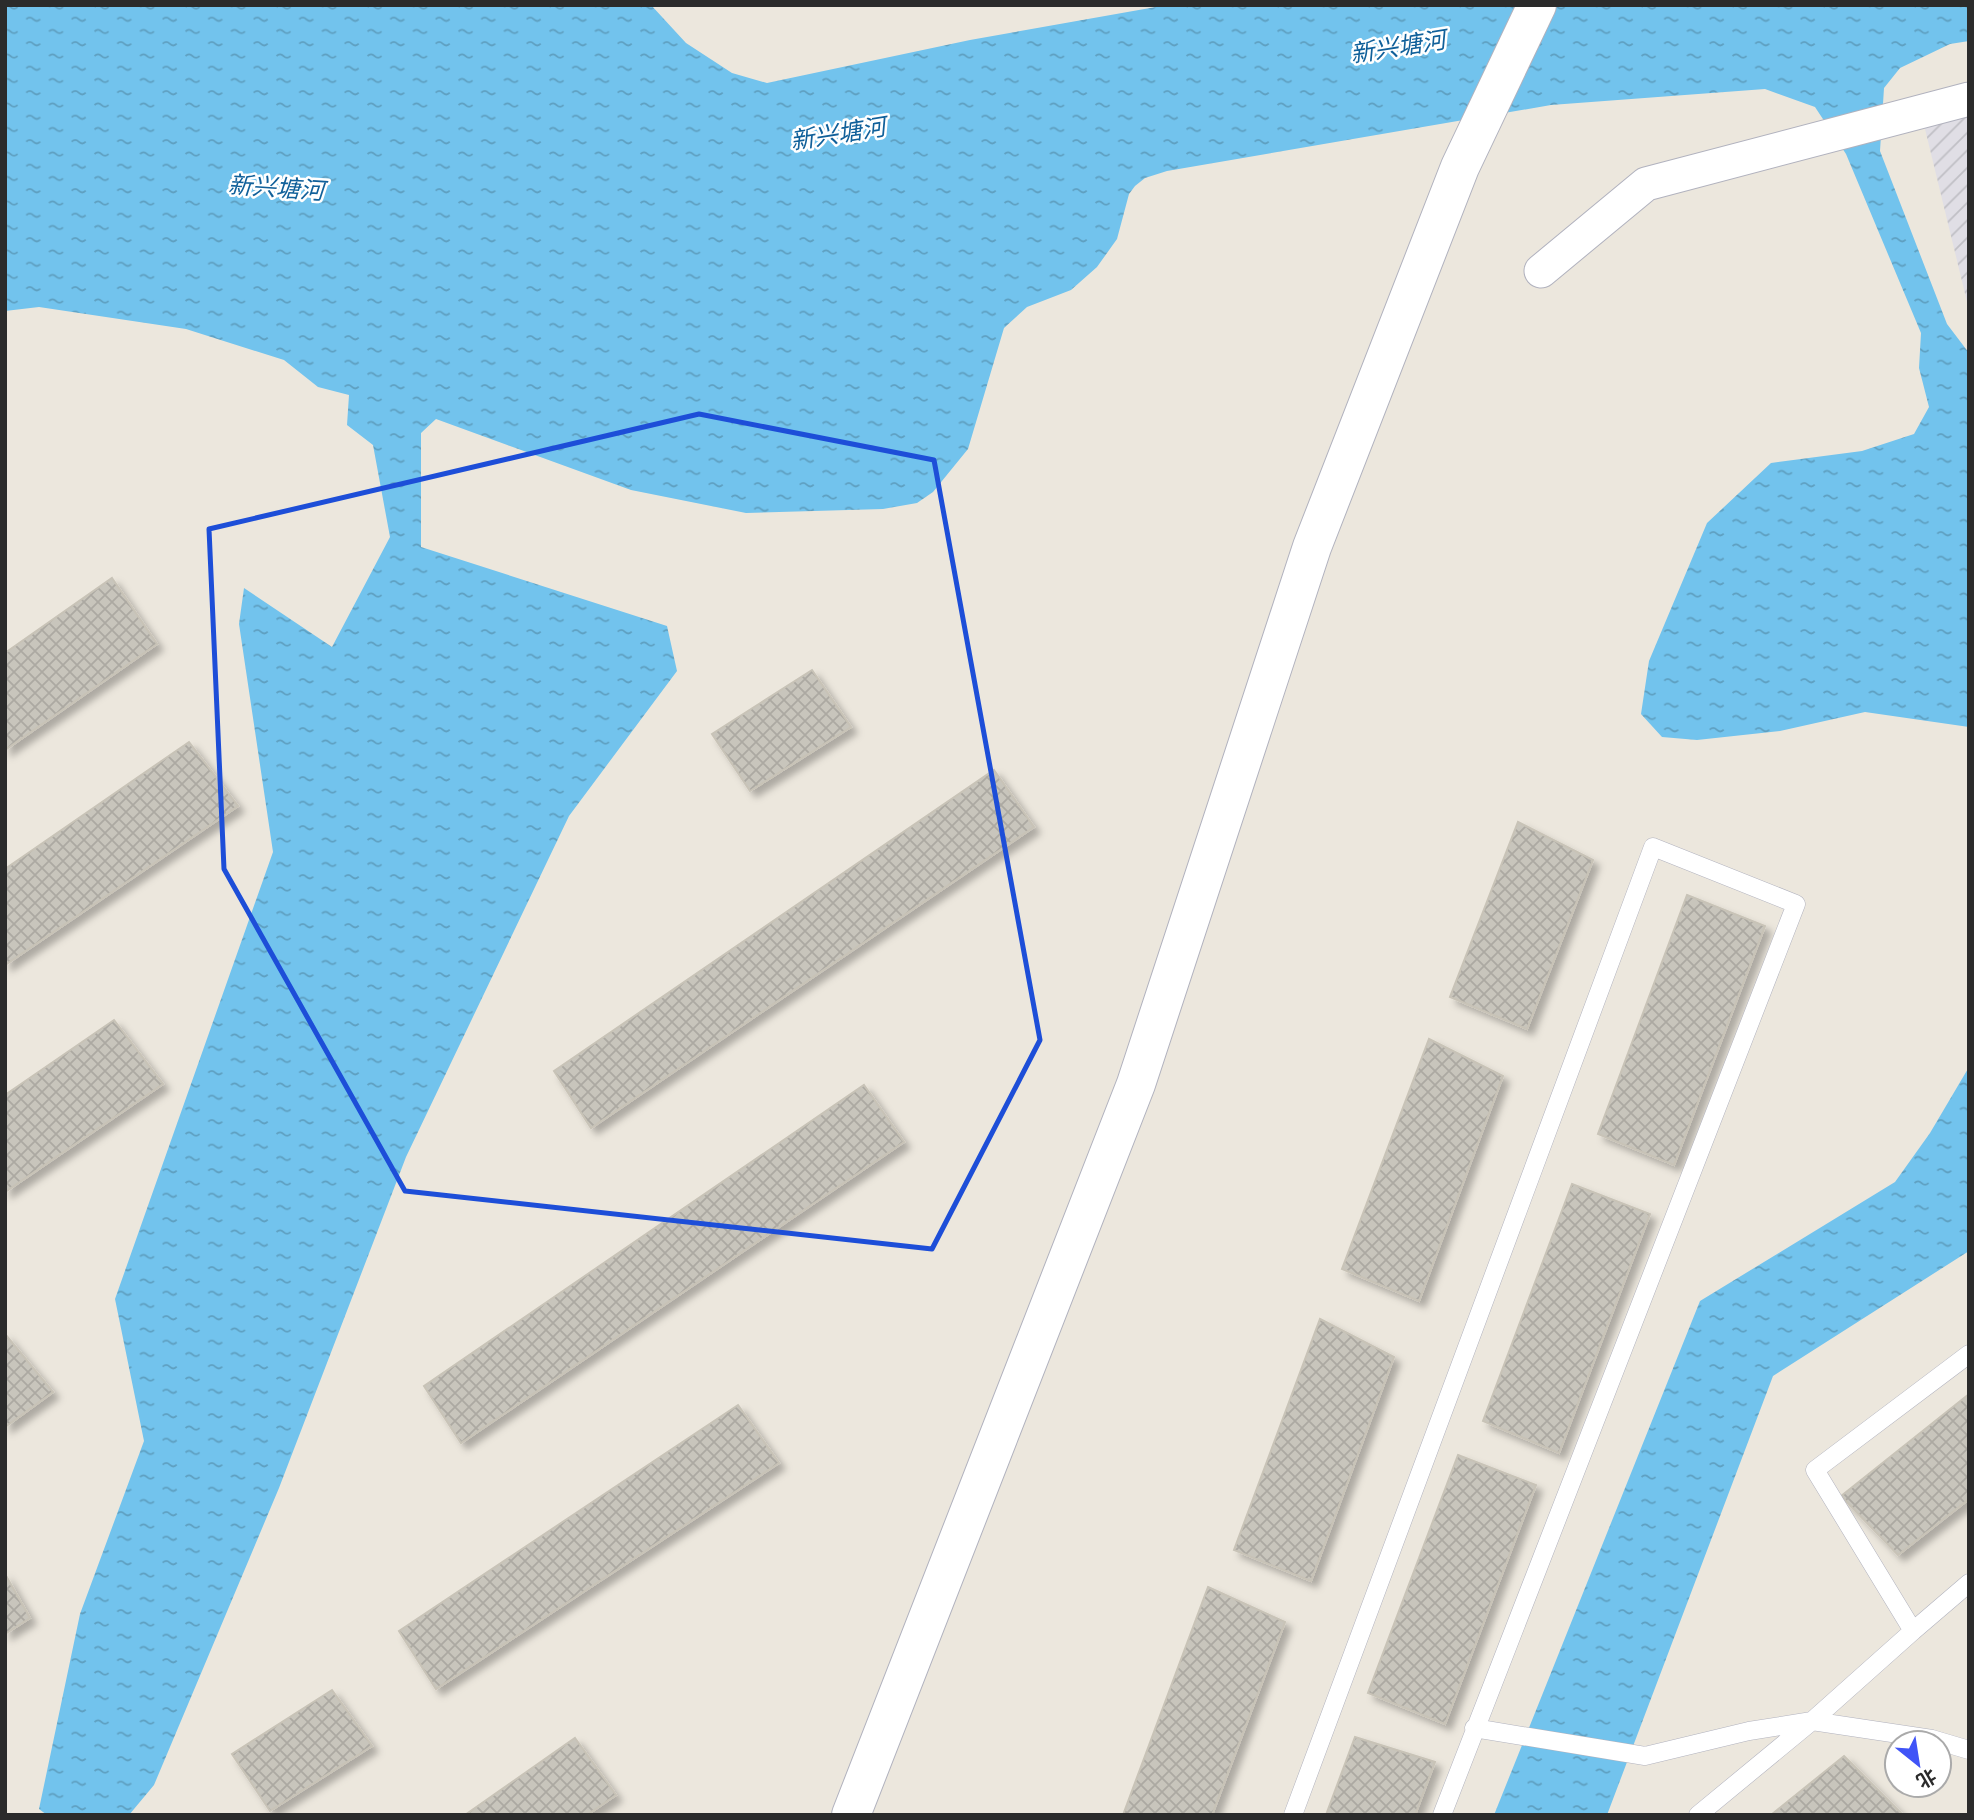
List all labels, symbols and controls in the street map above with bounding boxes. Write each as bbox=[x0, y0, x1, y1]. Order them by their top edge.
water label: 新兴塘河 bbox=[1348, 23, 1452, 70]
water label: 新兴塘河 bbox=[788, 110, 892, 157]
water label: 新兴塘河 bbox=[227, 169, 329, 208]
north arrow bbox=[1883, 1729, 1953, 1799]
text: 北 bbox=[1911, 1762, 1941, 1794]

